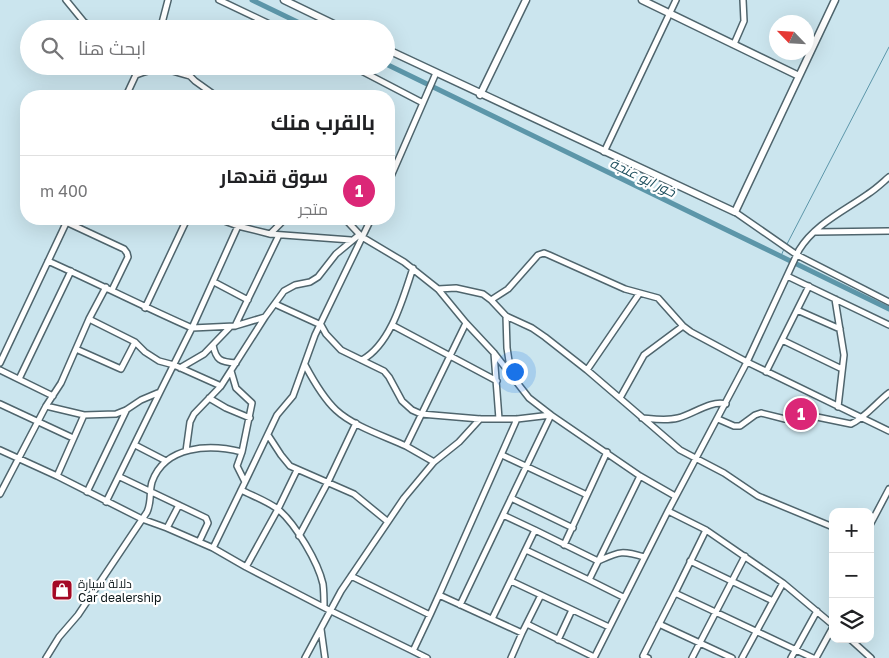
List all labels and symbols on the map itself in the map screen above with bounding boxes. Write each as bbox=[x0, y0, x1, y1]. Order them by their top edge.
north arrow bbox=[769, 15, 814, 60]
water label: خور ابو عنجة bbox=[607, 154, 680, 202]
your location bbox=[502, 359, 528, 385]
pin: 1 bbox=[785, 395, 817, 433]
place label: دلالة سيارة Car dealership bbox=[78, 576, 161, 605]
shop icon: دلالة سيارة Car dealership bbox=[50, 578, 74, 602]

